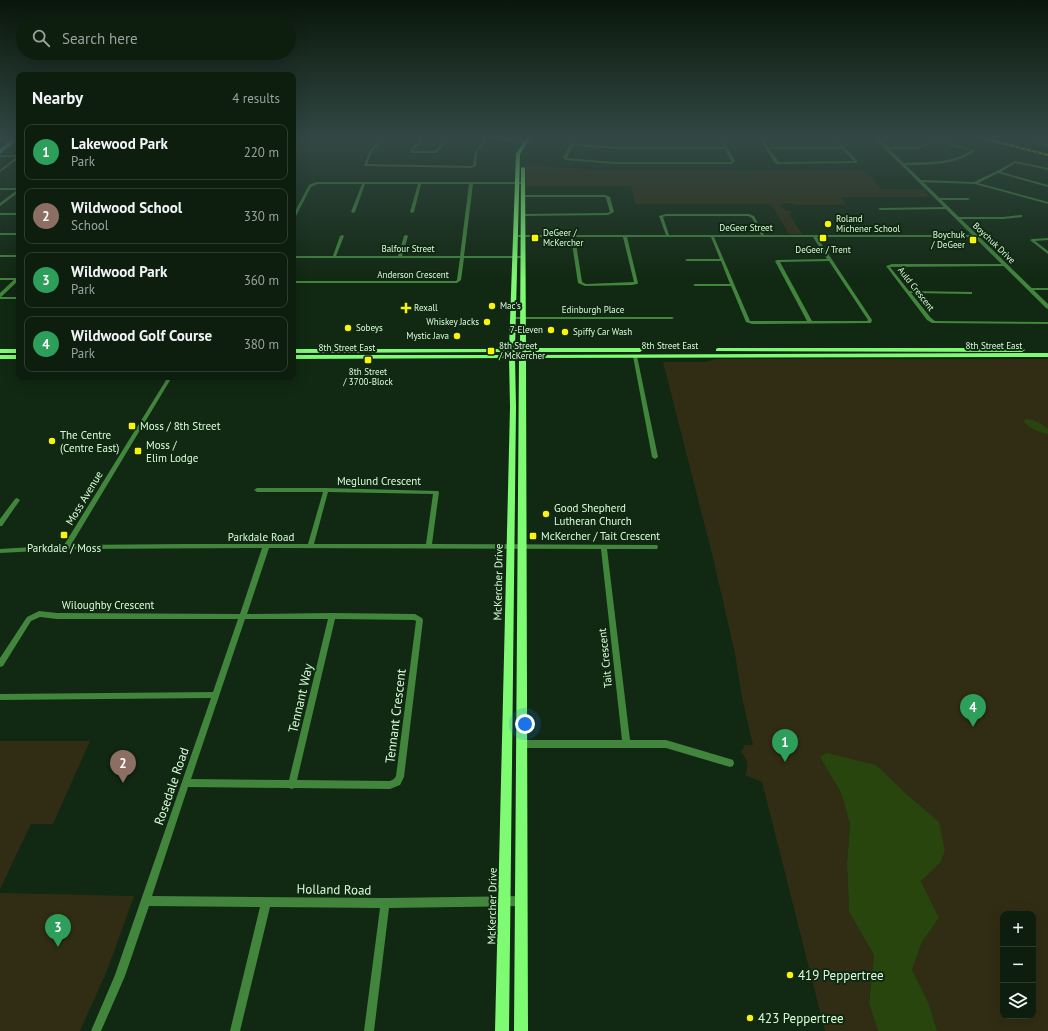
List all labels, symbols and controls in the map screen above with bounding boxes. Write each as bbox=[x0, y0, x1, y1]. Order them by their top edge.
search box bbox=[16, 16, 296, 60]
icon: search bbox=[30, 27, 52, 49]
text: Search here bbox=[62, 29, 138, 48]
text: Nearby bbox=[32, 87, 83, 109]
text: 4 results bbox=[232, 90, 280, 107]
text: Lakewood Park bbox=[71, 134, 168, 153]
text: 1 bbox=[42, 144, 50, 161]
text: 220 m bbox=[244, 144, 279, 161]
text: Park bbox=[71, 153, 95, 170]
text: Wildwood School bbox=[71, 198, 182, 217]
text: 2 bbox=[42, 208, 50, 225]
text: 330 m bbox=[244, 208, 279, 225]
place label: Roland Michener School bbox=[836, 213, 900, 234]
text: School bbox=[71, 217, 109, 234]
marker: Roland Michener School bbox=[823, 219, 833, 229]
street label: Boychuk Drive bbox=[971, 220, 1018, 266]
street label: DeGeer Street bbox=[719, 222, 773, 233]
place label: DeGeer / McKercher bbox=[543, 227, 583, 248]
place label: Boychuk / DeGeer bbox=[930, 229, 966, 250]
marker: DeGeer / McKercher bbox=[530, 233, 540, 243]
marker: DeGeer / Trent bbox=[818, 233, 828, 243]
marker: Boychuk / DeGeer bbox=[968, 235, 978, 245]
street label: Balfour Street bbox=[381, 243, 435, 254]
place label: DeGeer / Trent bbox=[795, 244, 851, 255]
text: Wildwood Park bbox=[71, 262, 167, 281]
street label: Auld Crescent bbox=[896, 265, 937, 313]
street label: Anderson Crescent bbox=[377, 269, 449, 280]
text: 3 bbox=[42, 272, 50, 289]
text: 360 m bbox=[244, 272, 279, 289]
text: Park bbox=[71, 281, 95, 298]
place label: Mac's bbox=[500, 300, 521, 311]
marker: Mac's bbox=[487, 301, 497, 311]
place label: Rexall bbox=[414, 302, 438, 313]
marker: Rexall bbox=[401, 303, 411, 313]
street label: Edinburgh Place bbox=[562, 304, 625, 315]
place label: Whiskey Jacks bbox=[426, 316, 479, 327]
marker: Whiskey Jacks bbox=[482, 317, 492, 327]
place label: Sobeys bbox=[356, 322, 383, 333]
marker: Sobeys bbox=[343, 323, 353, 333]
place label: 7-Eleven bbox=[510, 324, 543, 335]
marker: 7-Eleven bbox=[546, 325, 556, 335]
text: Wildwood Golf Course bbox=[71, 326, 212, 345]
place label: Spiffy Car Wash bbox=[573, 326, 632, 337]
marker: Spiffy Car Wash bbox=[560, 327, 570, 337]
place label: Mystic Java bbox=[406, 330, 449, 341]
marker: Mystic Java bbox=[452, 331, 462, 341]
text: 4 bbox=[42, 336, 50, 353]
text: 380 m bbox=[244, 336, 279, 353]
place label: 8th Street / McKercher bbox=[498, 340, 545, 361]
street label: 8th Street East bbox=[642, 340, 698, 351]
street label: 8th Street East bbox=[966, 340, 1022, 351]
street label: 8th Street East bbox=[319, 342, 375, 353]
text: Park bbox=[71, 345, 95, 362]
marker: 8th Street / McKercher bbox=[486, 346, 496, 356]
marker: 8th Street / 3700-Block bbox=[363, 355, 373, 365]
place label: 8th Street / 3700-Block bbox=[342, 366, 393, 387]
place label: Moss / 8th Street bbox=[140, 419, 221, 433]
marker: Moss / 8th Street bbox=[127, 421, 137, 431]
place label: The Centre (Centre East) bbox=[60, 428, 119, 455]
marker: The Centre (Centre East) bbox=[47, 436, 57, 446]
place label: Moss / Elim Lodge bbox=[146, 438, 199, 465]
marker: Moss / Elim Lodge bbox=[133, 446, 143, 456]
street label: Moss Avenue bbox=[62, 468, 106, 528]
street label: Meglund Crescent bbox=[337, 474, 421, 488]
place label: Good Shepherd Lutheran Church bbox=[554, 501, 632, 528]
marker: Good Shepherd Lutheran Church bbox=[541, 509, 551, 519]
place label: McKercher / Tait Crescent bbox=[541, 529, 660, 543]
marker: Parkdale / Moss bbox=[59, 530, 69, 540]
street label: Parkdale Road bbox=[228, 530, 294, 544]
marker: McKercher / Tait Crescent bbox=[528, 531, 538, 541]
place label: Parkdale / Moss bbox=[27, 541, 101, 555]
street label: McKercher Drive bbox=[490, 543, 506, 621]
street label: Wiloughby Crescent bbox=[62, 598, 155, 612]
street label: Tait Crescent bbox=[595, 627, 615, 689]
street label: Tennant Way bbox=[284, 662, 317, 734]
street label: Tennant Crescent bbox=[381, 667, 410, 764]
pin: 4 bbox=[960, 694, 986, 727]
your location bbox=[515, 714, 535, 734]
pin: 1 bbox=[772, 729, 798, 762]
street label: Rosedale Road bbox=[150, 745, 193, 827]
pin: 2 bbox=[110, 750, 136, 783]
street label: McKercher Drive bbox=[484, 867, 500, 945]
street label: Holland Road bbox=[296, 880, 372, 899]
map controls bbox=[1000, 911, 1036, 1019]
button: + bbox=[1000, 911, 1036, 947]
pin: 3 bbox=[45, 914, 71, 947]
button: − bbox=[1000, 947, 1036, 983]
place label: 419 Peppertree bbox=[798, 967, 884, 984]
marker: 419 Peppertree bbox=[785, 970, 795, 980]
button: layers bbox=[1000, 983, 1036, 1019]
place label: 423 Peppertree bbox=[758, 1010, 844, 1027]
marker: 423 Peppertree bbox=[745, 1013, 755, 1023]

